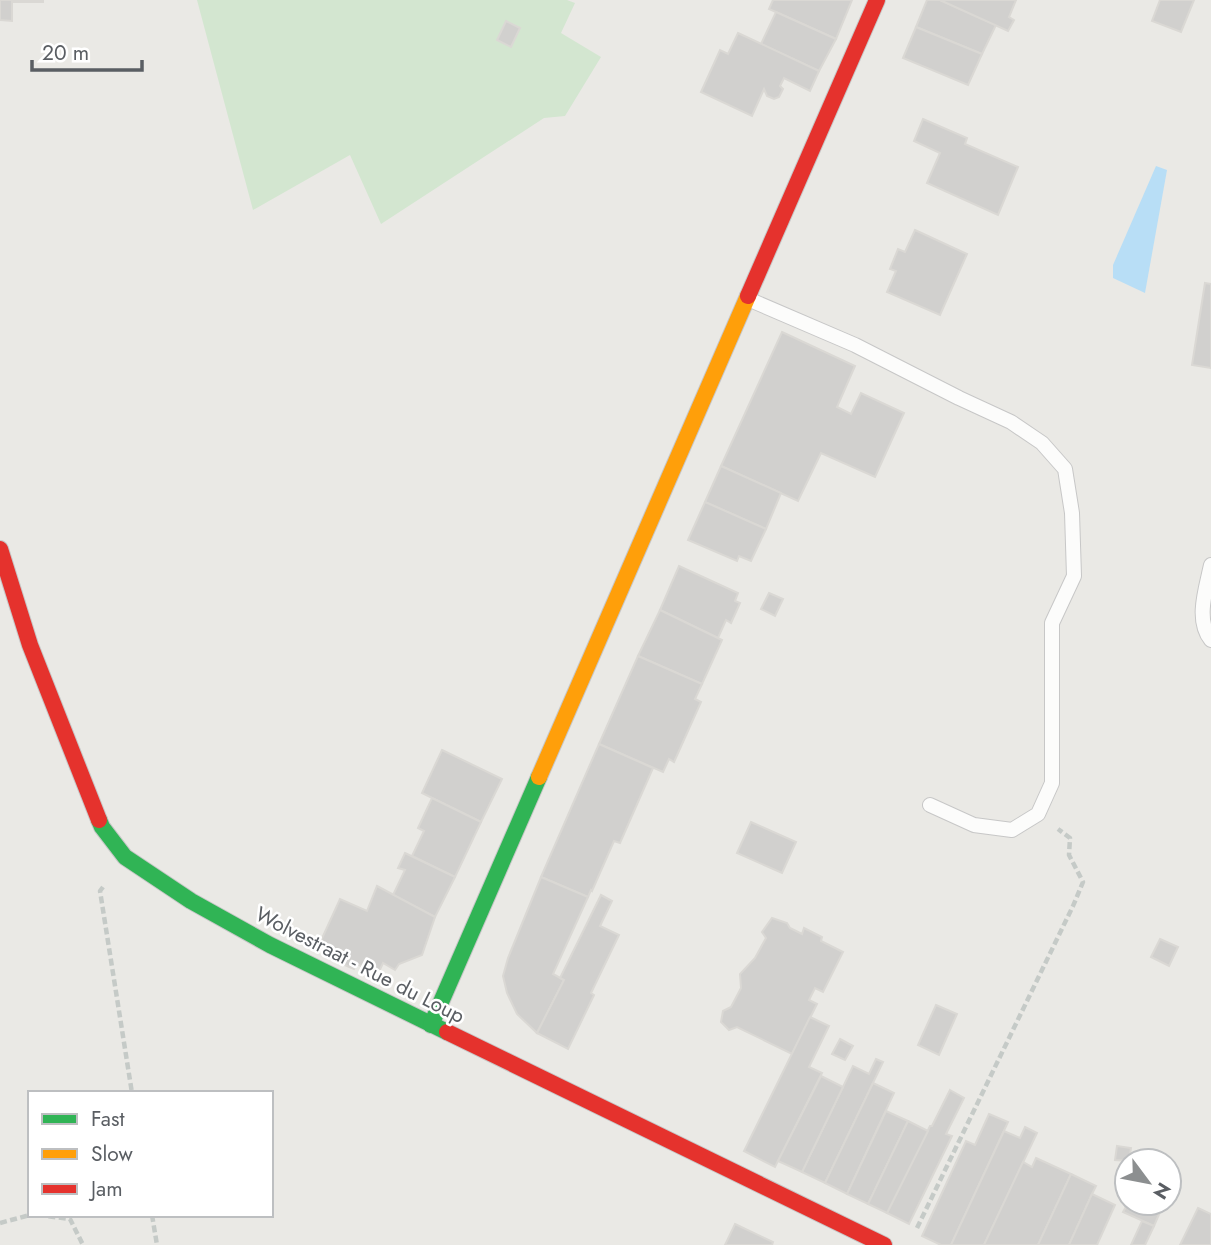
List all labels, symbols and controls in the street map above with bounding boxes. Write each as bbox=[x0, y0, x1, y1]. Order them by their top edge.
scale bar bbox=[32, 28, 142, 72]
text: 20 m bbox=[42, 38, 89, 68]
street label: Wolvestraat - Rue du Loup bbox=[250, 899, 470, 1031]
legend bbox=[28, 1091, 273, 1217]
text: Fast bbox=[91, 1104, 124, 1134]
text: Slow bbox=[91, 1139, 133, 1169]
north arrow bbox=[1113, 1147, 1183, 1217]
text: Jam bbox=[88, 1174, 123, 1204]
text: N bbox=[1147, 1177, 1177, 1204]

